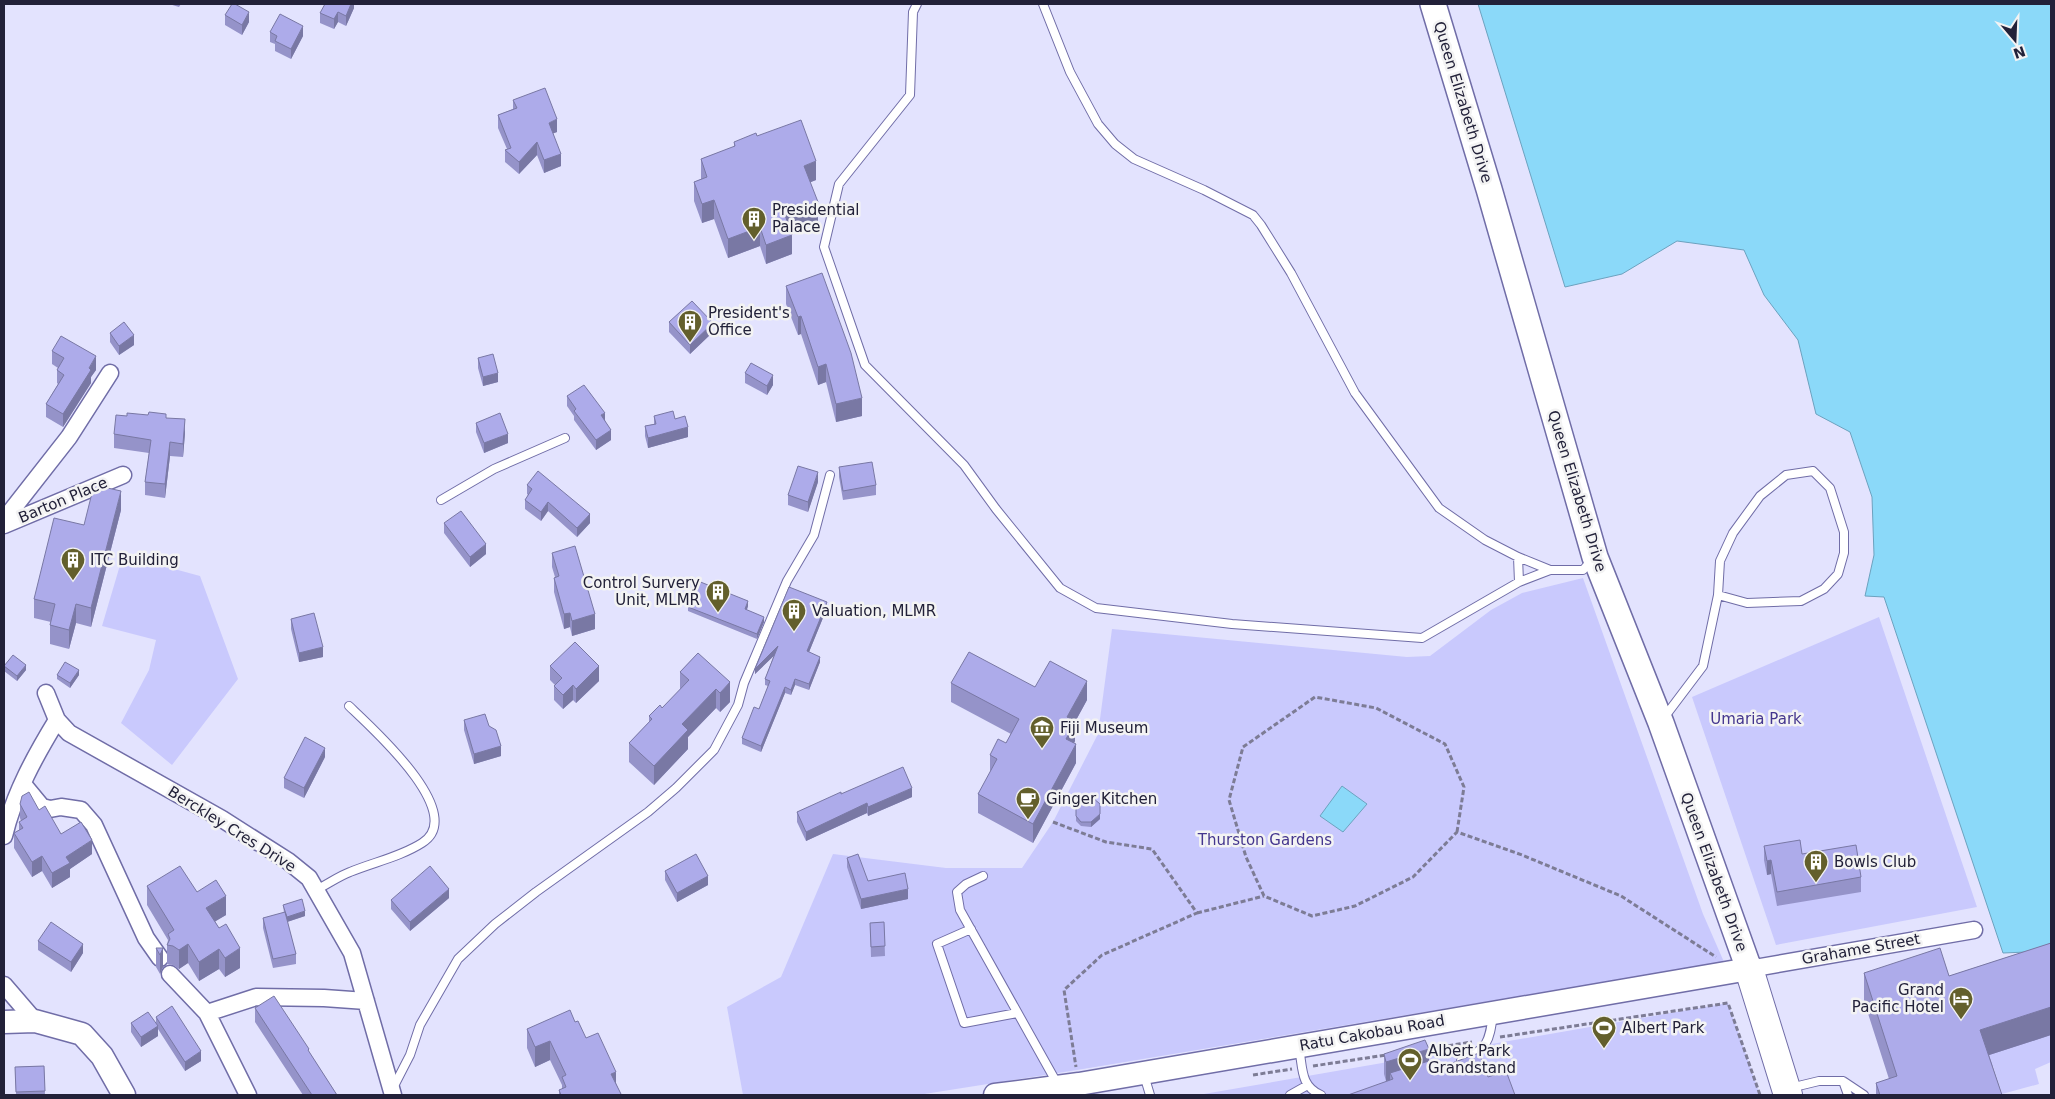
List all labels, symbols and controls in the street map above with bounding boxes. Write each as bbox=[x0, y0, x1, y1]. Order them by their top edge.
north arrow bbox=[1990, 15, 2040, 65]
street label: Queen Elizabeth Drive bbox=[1430, 19, 1496, 185]
text: N bbox=[2011, 43, 2027, 62]
place label: Presidential Palace bbox=[772, 201, 860, 236]
building icon: Presidential Palace bbox=[741, 206, 767, 240]
place label: President's Office bbox=[708, 304, 790, 339]
building icon: President's Office bbox=[677, 309, 703, 343]
street label: Queen Elizabeth Drive bbox=[1544, 408, 1610, 574]
street label: Barton Place bbox=[16, 473, 110, 527]
building icon: ITC Building bbox=[60, 547, 86, 581]
place label: ITC Building bbox=[90, 551, 179, 569]
place label: Control Survery Unit, MLMR bbox=[583, 574, 700, 609]
building icon: Control Survery Unit, MLMR bbox=[705, 579, 731, 613]
building icon: Valuation, MLMR bbox=[781, 598, 807, 632]
place label: Valuation, MLMR bbox=[812, 602, 936, 620]
park label: Umaria Park bbox=[1710, 710, 1802, 728]
museum icon: Fiji Museum bbox=[1029, 715, 1055, 749]
place label: Fiji Museum bbox=[1060, 719, 1148, 737]
street label: Berckley Cres Drive bbox=[165, 782, 299, 876]
cafe icon: Ginger Kitchen bbox=[1015, 786, 1041, 820]
place label: Ginger Kitchen bbox=[1046, 790, 1157, 808]
street label: Queen Elizabeth Drive bbox=[1677, 790, 1751, 954]
park label: Thurston Gardens bbox=[1197, 831, 1332, 849]
building icon: Bowls Club bbox=[1803, 849, 1829, 883]
place label: Bowls Club bbox=[1834, 853, 1916, 871]
street label: Grahame Street bbox=[1800, 930, 1922, 968]
place label: Grand Pacific Hotel bbox=[1852, 981, 1944, 1016]
hotel icon: Grand Pacific Hotel bbox=[1948, 986, 1974, 1020]
street label: Ratu Cakobau Road bbox=[1298, 1011, 1446, 1055]
sports icon: Albert Park bbox=[1591, 1015, 1617, 1049]
place label: Albert Park bbox=[1622, 1019, 1705, 1037]
place label: Albert Park Grandstand bbox=[1428, 1042, 1516, 1077]
sports icon: Albert Park Grandstand bbox=[1397, 1047, 1423, 1081]

